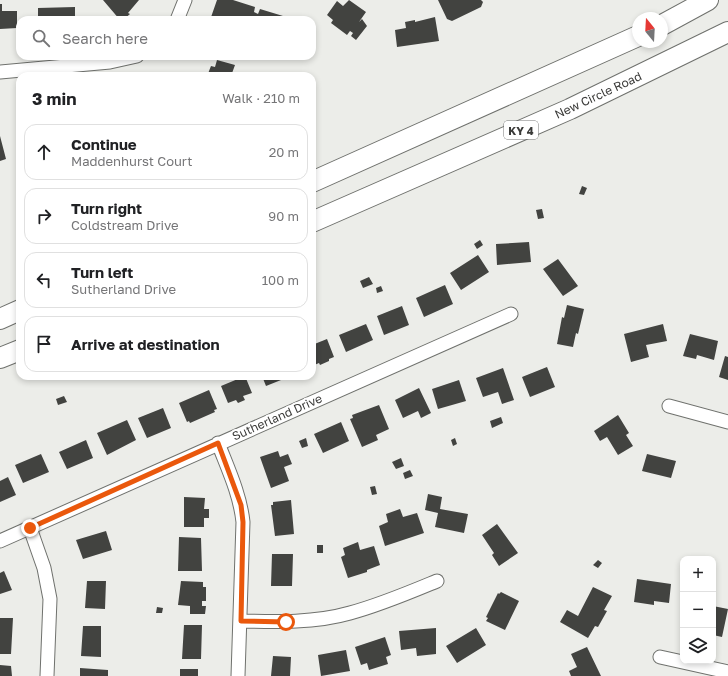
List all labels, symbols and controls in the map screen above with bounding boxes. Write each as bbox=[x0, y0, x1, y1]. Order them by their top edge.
north arrow bbox=[632, 12, 668, 48]
search box bbox=[16, 16, 316, 60]
icon: search bbox=[30, 27, 52, 49]
text: Search here bbox=[62, 29, 148, 47]
street label: New Circle Road bbox=[552, 68, 644, 122]
text: 3 min bbox=[32, 88, 76, 109]
text: Walk · 210 m bbox=[222, 90, 300, 106]
road number: KY 4 bbox=[504, 121, 538, 139]
text: Continue bbox=[71, 135, 137, 153]
icon: ahead bbox=[33, 141, 55, 163]
text: 20 m bbox=[269, 144, 299, 160]
text: Maddenhurst Court bbox=[71, 153, 192, 169]
text: Turn right bbox=[71, 199, 142, 217]
icon: right bbox=[33, 205, 55, 227]
text: 90 m bbox=[268, 208, 299, 224]
text: Coldstream Drive bbox=[71, 217, 179, 233]
text: Turn left bbox=[71, 263, 133, 281]
icon: left bbox=[33, 269, 55, 291]
text: 100 m bbox=[262, 272, 299, 288]
text: Sutherland Drive bbox=[71, 281, 176, 297]
icon: arrive bbox=[33, 333, 55, 355]
text: Arrive at destination bbox=[71, 335, 220, 353]
street label: Sutherland Drive bbox=[230, 390, 324, 444]
route end bbox=[21, 519, 39, 537]
map controls bbox=[680, 556, 716, 664]
button: + bbox=[680, 556, 716, 592]
button: − bbox=[680, 592, 716, 628]
route start bbox=[277, 613, 295, 631]
button: layers bbox=[680, 628, 716, 664]

